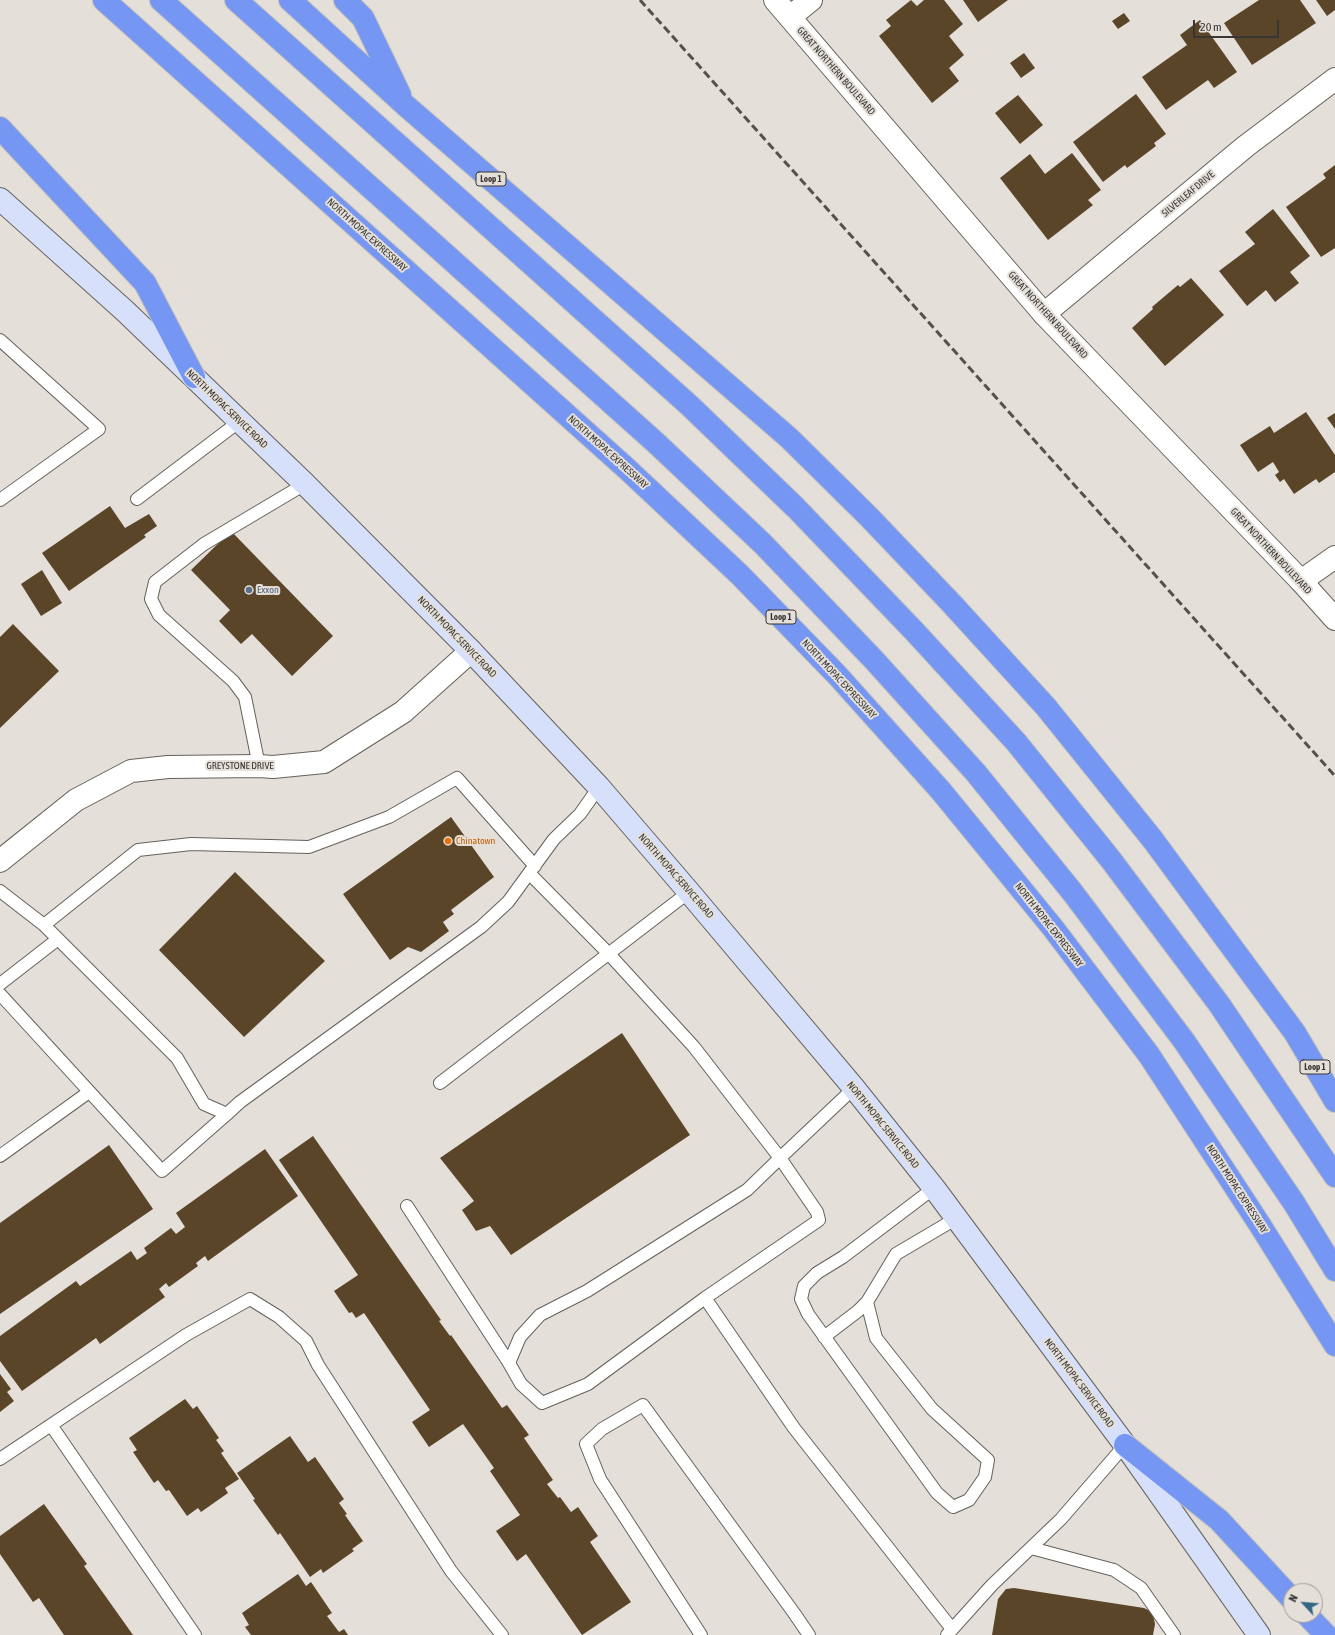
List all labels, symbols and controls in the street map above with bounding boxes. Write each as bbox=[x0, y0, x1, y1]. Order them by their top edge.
scale bar bbox=[1195, 12, 1281, 38]
text: 20 m bbox=[1200, 20, 1222, 34]
street label: GREAT NORTHERN BOULEVARD bbox=[794, 24, 878, 118]
street label: SILVERLEAF DRIVE bbox=[1159, 169, 1217, 219]
road number: Loop 1 bbox=[476, 172, 506, 186]
street label: NORTH MOPAC EXPRESSWAY bbox=[325, 196, 409, 274]
street label: GREAT NORTHERN BOULEVARD bbox=[1006, 269, 1090, 361]
street label: NORTH MOPAC SERVICE ROAD bbox=[184, 367, 270, 451]
street label: NORTH MOPAC EXPRESSWAY bbox=[566, 413, 650, 491]
street label: GREAT NORTHERN BOULEVARD bbox=[1228, 506, 1314, 596]
place label: Exxon bbox=[257, 584, 279, 596]
marker: Exxon bbox=[244, 585, 254, 595]
street label: NORTH MOPAC SERVICE ROAD bbox=[415, 594, 499, 680]
road number: Loop 1 bbox=[766, 610, 796, 624]
street label: NORTH MOPAC EXPRESSWAY bbox=[799, 637, 879, 721]
street label: GREYSTONE DRIVE bbox=[206, 760, 274, 772]
street label: NORTH MOPAC SERVICE ROAD bbox=[636, 831, 716, 921]
place label: Chinatown bbox=[456, 835, 495, 847]
marker: Chinatown bbox=[443, 836, 453, 846]
street label: NORTH MOPAC EXPRESSWAY bbox=[1012, 881, 1086, 969]
road number: Loop 1 bbox=[1300, 1060, 1330, 1074]
street label: NORTH MOPAC SERVICE ROAD bbox=[844, 1079, 922, 1171]
street label: NORTH MOPAC EXPRESSWAY bbox=[1204, 1142, 1270, 1236]
street label: NORTH MOPAC SERVICE ROAD bbox=[1042, 1336, 1116, 1430]
north arrow bbox=[1283, 1583, 1323, 1623]
text: N bbox=[1286, 1593, 1300, 1604]

